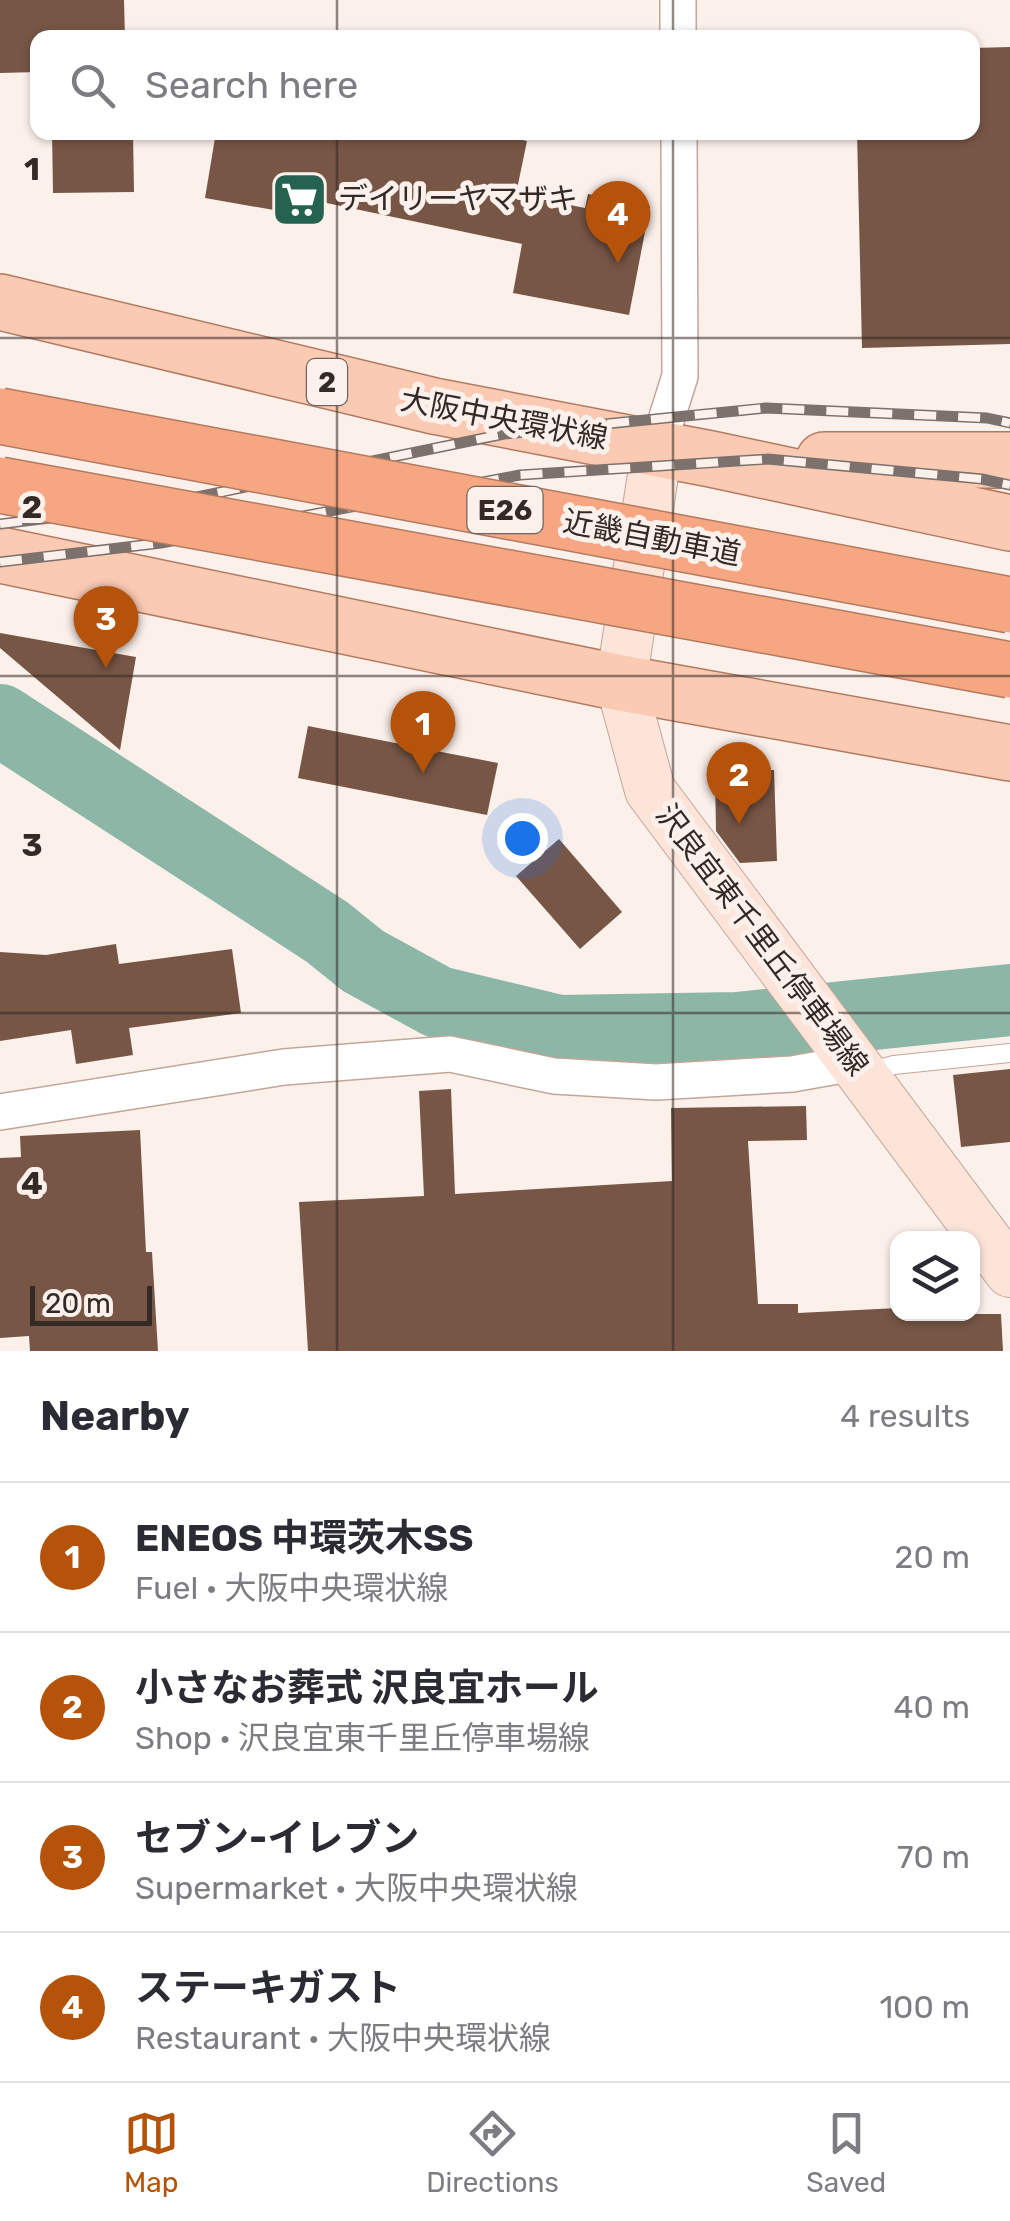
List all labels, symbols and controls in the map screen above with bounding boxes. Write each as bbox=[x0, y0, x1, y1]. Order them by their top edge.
search box bbox=[30, 30, 980, 140]
icon: search bbox=[65, 58, 120, 113]
text: Search here bbox=[145, 62, 358, 108]
text: 1 bbox=[24, 150, 40, 188]
supermarket icon: デイリーヤマザキ bbox=[269, 169, 329, 229]
pin: 4 bbox=[586, 180, 650, 263]
place label: デイリーヤマザキ bbox=[338, 181, 578, 217]
road number: 2 bbox=[307, 359, 347, 405]
street label: 大阪中央環状線 bbox=[397, 381, 611, 457]
road number: E26 bbox=[468, 487, 542, 533]
text: 2 bbox=[22, 488, 42, 526]
street label: 近畿自動車道 bbox=[560, 503, 744, 573]
pin: 3 bbox=[74, 586, 138, 668]
pin: 1 bbox=[390, 690, 456, 773]
pin: 2 bbox=[706, 742, 772, 824]
street label: 沢良宜東千里丘停車場線 bbox=[648, 797, 876, 1083]
your location bbox=[497, 813, 548, 864]
text: 3 bbox=[21, 826, 43, 864]
text: 4 bbox=[21, 1164, 43, 1202]
map controls bbox=[890, 1231, 980, 1321]
button: layers bbox=[890, 1231, 980, 1321]
scale bar bbox=[30, 1281, 152, 1326]
text: 20 m bbox=[45, 1287, 111, 1320]
text: Nearby bbox=[40, 1391, 190, 1441]
text: 4 results bbox=[840, 1397, 970, 1435]
text: ENEOS 中環茨木SS bbox=[135, 1515, 473, 1561]
text: 1 bbox=[65, 1538, 80, 1576]
text: 20 m bbox=[895, 1538, 970, 1576]
text: Fuel · 大阪中央環状線 bbox=[135, 1569, 449, 1607]
text: 小さなお葬式 沢良宜ホール bbox=[135, 1665, 599, 1711]
text: 2 bbox=[62, 1688, 83, 1726]
text: 40 m bbox=[894, 1688, 970, 1726]
text: Shop · 沢良宜東千里丘停車場線 bbox=[135, 1719, 590, 1757]
text: セブン-イレブン bbox=[135, 1815, 419, 1861]
text: 3 bbox=[62, 1838, 83, 1876]
text: 70 m bbox=[897, 1838, 970, 1876]
text: Supermarket · 大阪中央環状線 bbox=[135, 1869, 578, 1907]
text: ステーキガスト bbox=[135, 1965, 401, 2011]
text: 4 bbox=[62, 1988, 83, 2026]
text: 100 m bbox=[879, 1988, 970, 2026]
text: Restaurant · 大阪中央環状線 bbox=[135, 2019, 551, 2057]
tab: Map bbox=[124, 2106, 179, 2199]
tab: Directions bbox=[426, 2106, 559, 2199]
tab: Saved bbox=[806, 2106, 886, 2199]

